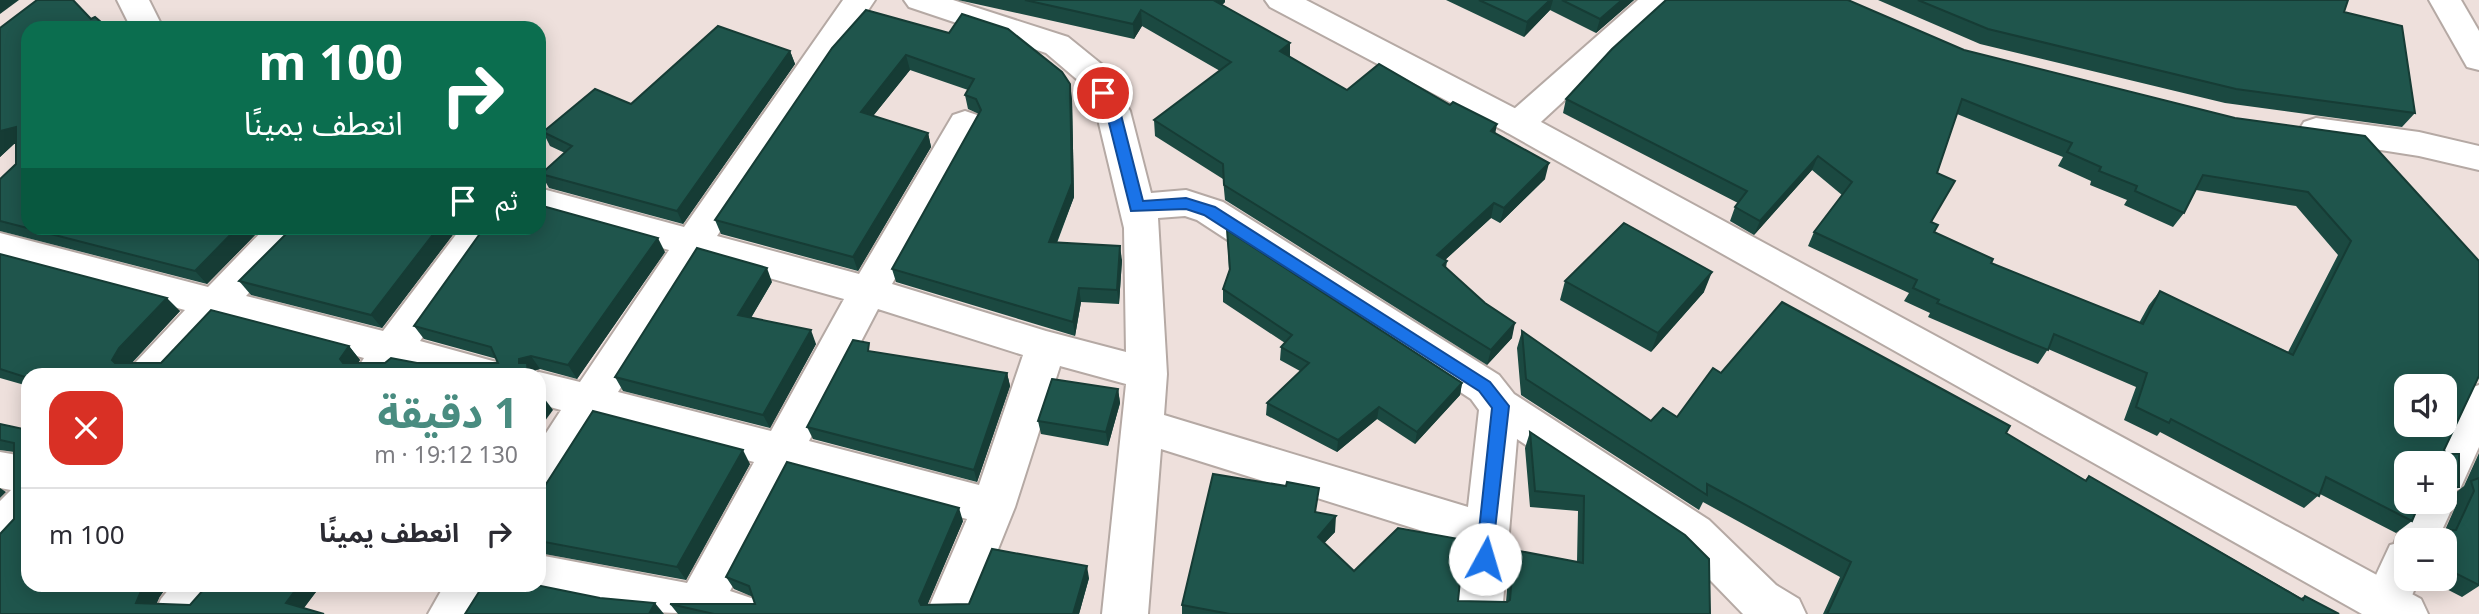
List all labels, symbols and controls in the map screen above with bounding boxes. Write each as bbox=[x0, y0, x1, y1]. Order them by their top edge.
text: 100 m bbox=[258, 28, 403, 94]
icon: right bbox=[427, 49, 518, 140]
pin bbox=[1073, 63, 1133, 123]
icon: arrive bbox=[1084, 74, 1122, 112]
text: انعطف يمينًا bbox=[244, 101, 403, 144]
icon: arrive bbox=[444, 182, 482, 220]
text: ثم bbox=[496, 182, 518, 218]
map controls bbox=[2394, 374, 2457, 591]
button: sound bbox=[2394, 374, 2457, 437]
text: 1 دقيقة bbox=[377, 383, 518, 440]
button: close bbox=[49, 391, 123, 465]
text: 130 m · 19:12 bbox=[374, 438, 518, 470]
button: + bbox=[2394, 451, 2457, 514]
text: انعطف يمينًا bbox=[319, 514, 459, 550]
icon: right bbox=[480, 515, 518, 553]
text: 100 m bbox=[49, 516, 125, 552]
position arrow bbox=[1448, 522, 1522, 596]
button: − bbox=[2394, 528, 2457, 591]

